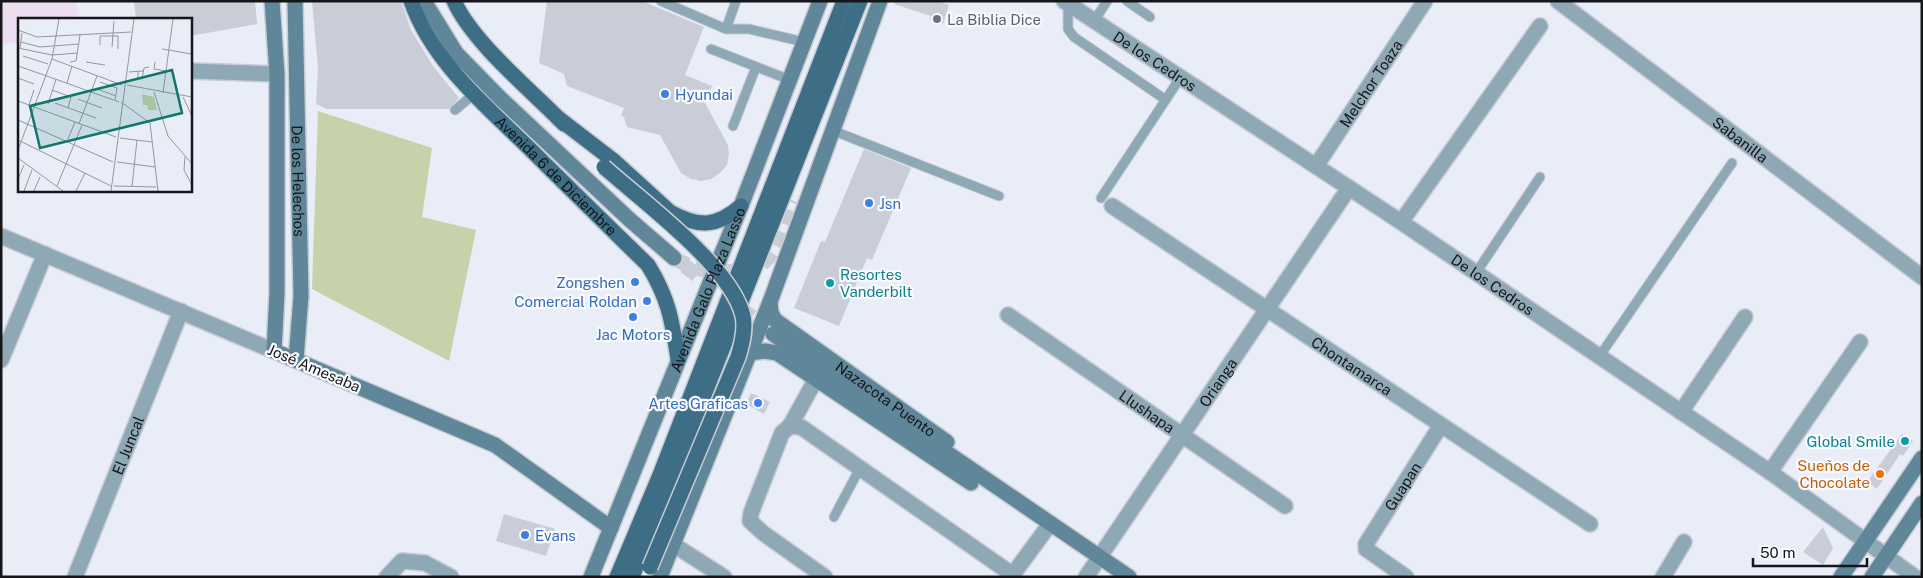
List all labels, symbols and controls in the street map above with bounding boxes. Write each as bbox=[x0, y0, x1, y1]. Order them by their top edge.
place label: La Biblia Dice bbox=[947, 11, 1041, 28]
marker: La Biblia Dice bbox=[931, 13, 943, 25]
inset map bbox=[18, 18, 191, 191]
street label: De los Cedros bbox=[1110, 27, 1200, 94]
street label: Melchor Toaza bbox=[1336, 37, 1405, 130]
place label: Hyundai bbox=[675, 86, 733, 103]
marker: Hyundai bbox=[659, 88, 671, 100]
street label: Avenida 6 de Diciembre bbox=[492, 112, 621, 239]
street label: Sabanilla bbox=[1709, 113, 1772, 166]
street label: De los Helechos bbox=[289, 125, 308, 237]
place label: Jsn bbox=[879, 195, 901, 212]
marker: Jsn bbox=[863, 197, 875, 209]
street label: Avenida Galo Plaza Lasso bbox=[666, 205, 748, 375]
street label: De los Cedros bbox=[1448, 250, 1537, 318]
place label: Resortes Vanderbilt bbox=[840, 266, 912, 300]
place label: Zongshen bbox=[556, 274, 625, 291]
marker: Zongshen bbox=[629, 276, 641, 288]
marker: Resortes Vanderbilt bbox=[824, 277, 836, 289]
place label: Comercial Roldan bbox=[514, 293, 637, 310]
marker: Comercial Roldan bbox=[641, 295, 653, 307]
marker: Jac Motors bbox=[627, 311, 639, 323]
place label: Jac Motors bbox=[596, 326, 670, 343]
street label: Chontamarca bbox=[1308, 333, 1395, 398]
street label: José Amesaba bbox=[265, 341, 363, 395]
street label: Orianga bbox=[1195, 355, 1240, 410]
street label: Nazacota Puento bbox=[833, 357, 939, 440]
street label: Llushapa bbox=[1116, 386, 1178, 436]
place label: Artes Graficas bbox=[648, 395, 748, 412]
marker: Artes Graficas bbox=[752, 397, 764, 409]
street label: El Juncal bbox=[108, 413, 147, 477]
place label: Global Smile bbox=[1807, 433, 1895, 450]
marker: Global Smile bbox=[1899, 435, 1911, 447]
place label: Sueños de Chocolate bbox=[1797, 457, 1870, 491]
street label: Guapan bbox=[1381, 459, 1424, 514]
marker: Sueños de Chocolate bbox=[1874, 468, 1886, 480]
place label: Evans bbox=[535, 527, 576, 544]
marker: Evans bbox=[519, 529, 531, 541]
scale bar bbox=[1753, 536, 1867, 568]
text: 50 m bbox=[1760, 544, 1795, 561]

